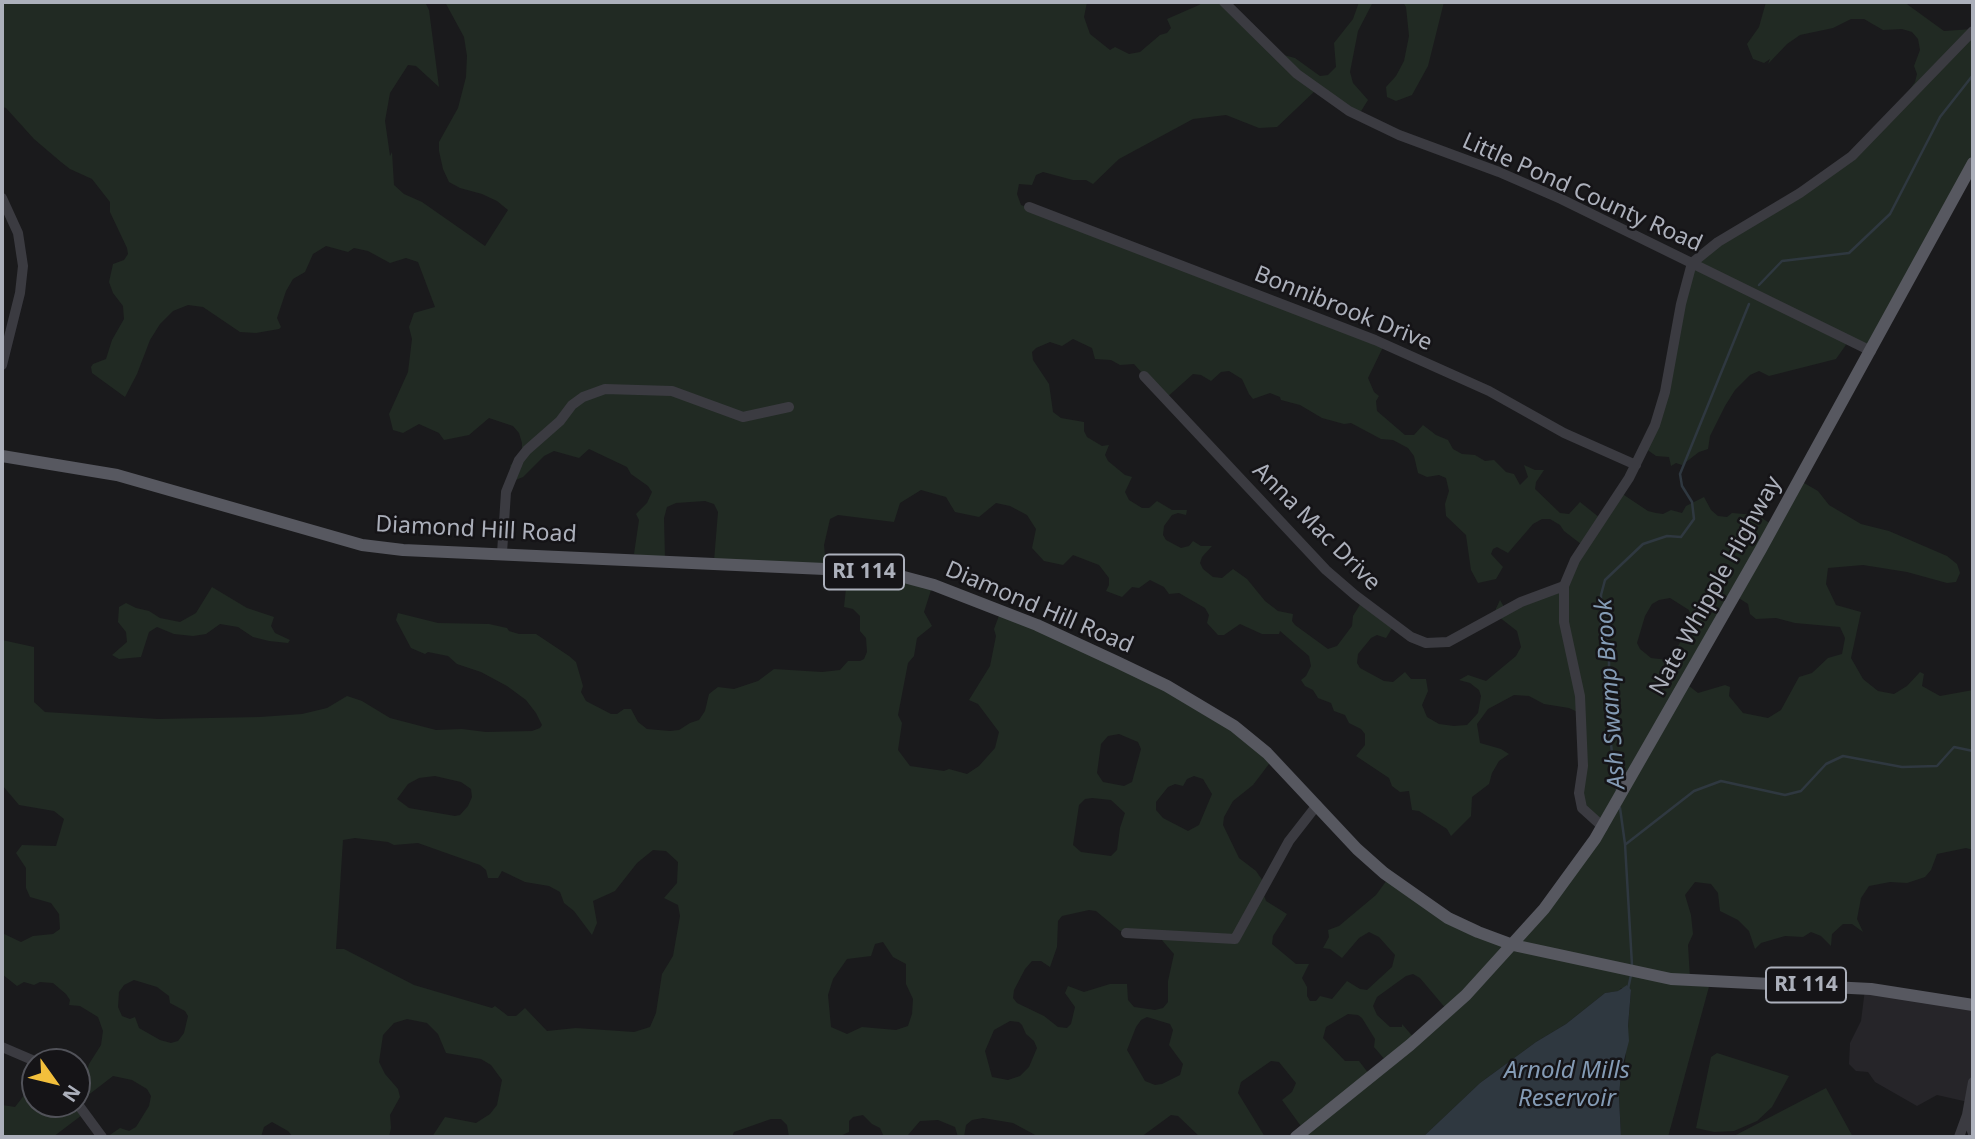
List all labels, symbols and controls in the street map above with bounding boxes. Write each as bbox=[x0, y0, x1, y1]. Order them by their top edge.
street label: Little Pond County Road bbox=[1458, 128, 1706, 258]
street label: Bonnibrook Drive bbox=[1250, 261, 1436, 357]
street label: Anna Mac Drive bbox=[1246, 457, 1386, 597]
street label: Nate Whipple Highway bbox=[1644, 472, 1788, 700]
street label: Diamond Hill Road bbox=[375, 511, 577, 549]
road number: RI 114 bbox=[824, 554, 904, 590]
street label: Diamond Hill Road bbox=[941, 556, 1137, 660]
water label: Ash Swamp Brook bbox=[1590, 598, 1632, 790]
road number: RI 114 bbox=[1766, 968, 1846, 1002]
north arrow bbox=[21, 1048, 91, 1118]
water label: Arnold Mills Reservoir bbox=[1504, 1057, 1630, 1113]
text: N bbox=[57, 1080, 87, 1107]

